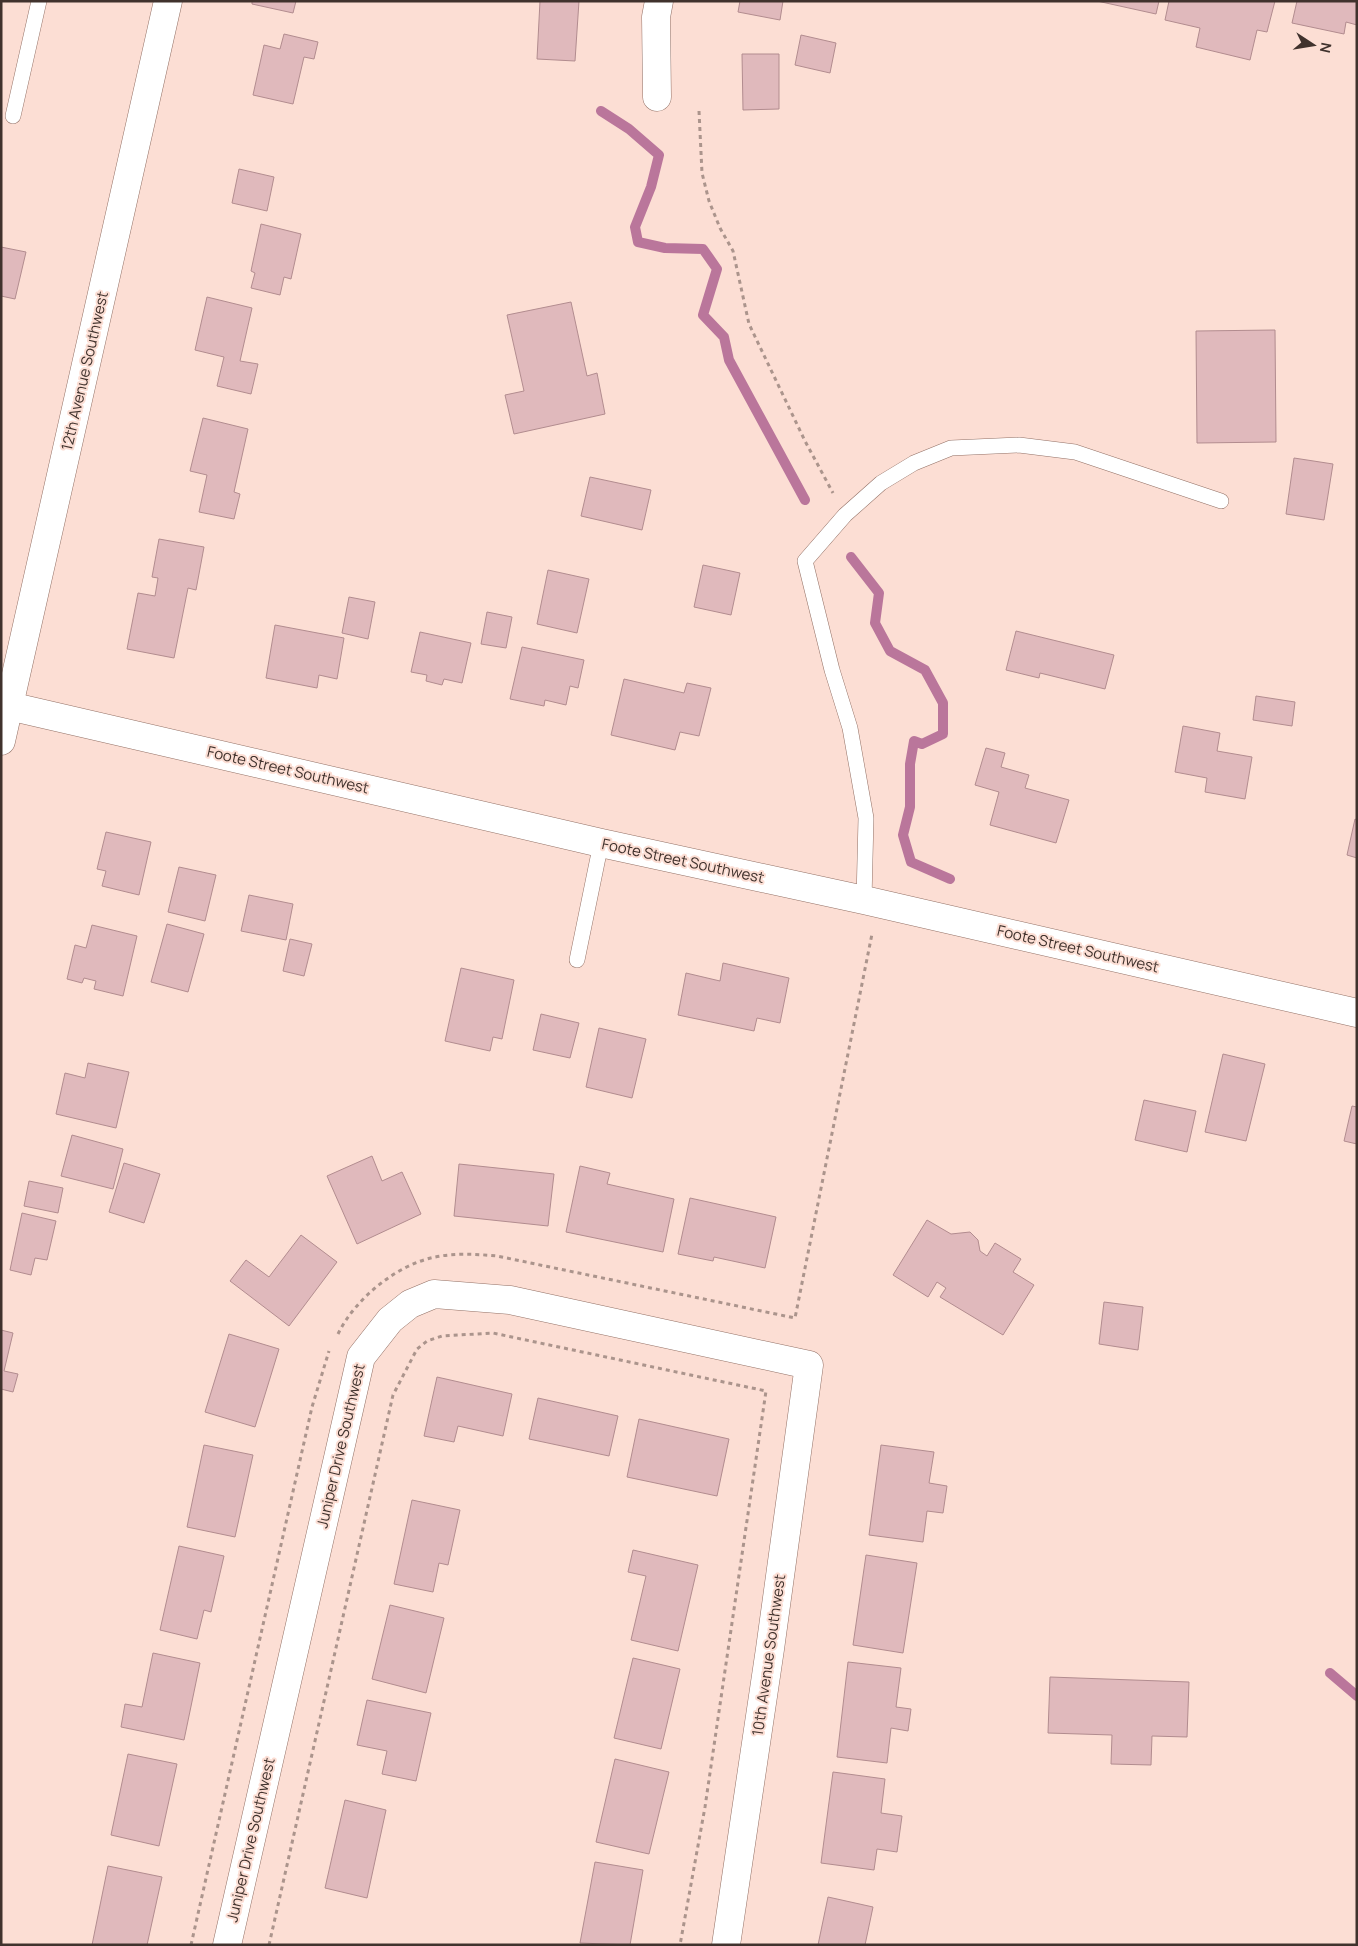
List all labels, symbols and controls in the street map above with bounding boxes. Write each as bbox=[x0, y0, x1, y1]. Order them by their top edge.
north arrow bbox=[1288, 20, 1338, 70]
text: N bbox=[1316, 41, 1337, 55]
street label: 12th Avenue Southwest bbox=[56, 289, 113, 452]
street label: Foote Street Southwest bbox=[205, 741, 371, 798]
street label: Foote Street Southwest bbox=[600, 833, 766, 888]
street label: Foote Street Southwest bbox=[995, 920, 1161, 977]
street label: Juniper Drive Southwest bbox=[311, 1362, 370, 1530]
street label: 10th Avenue Southwest bbox=[747, 1573, 790, 1737]
street label: Juniper Drive Southwest bbox=[221, 1756, 280, 1924]

